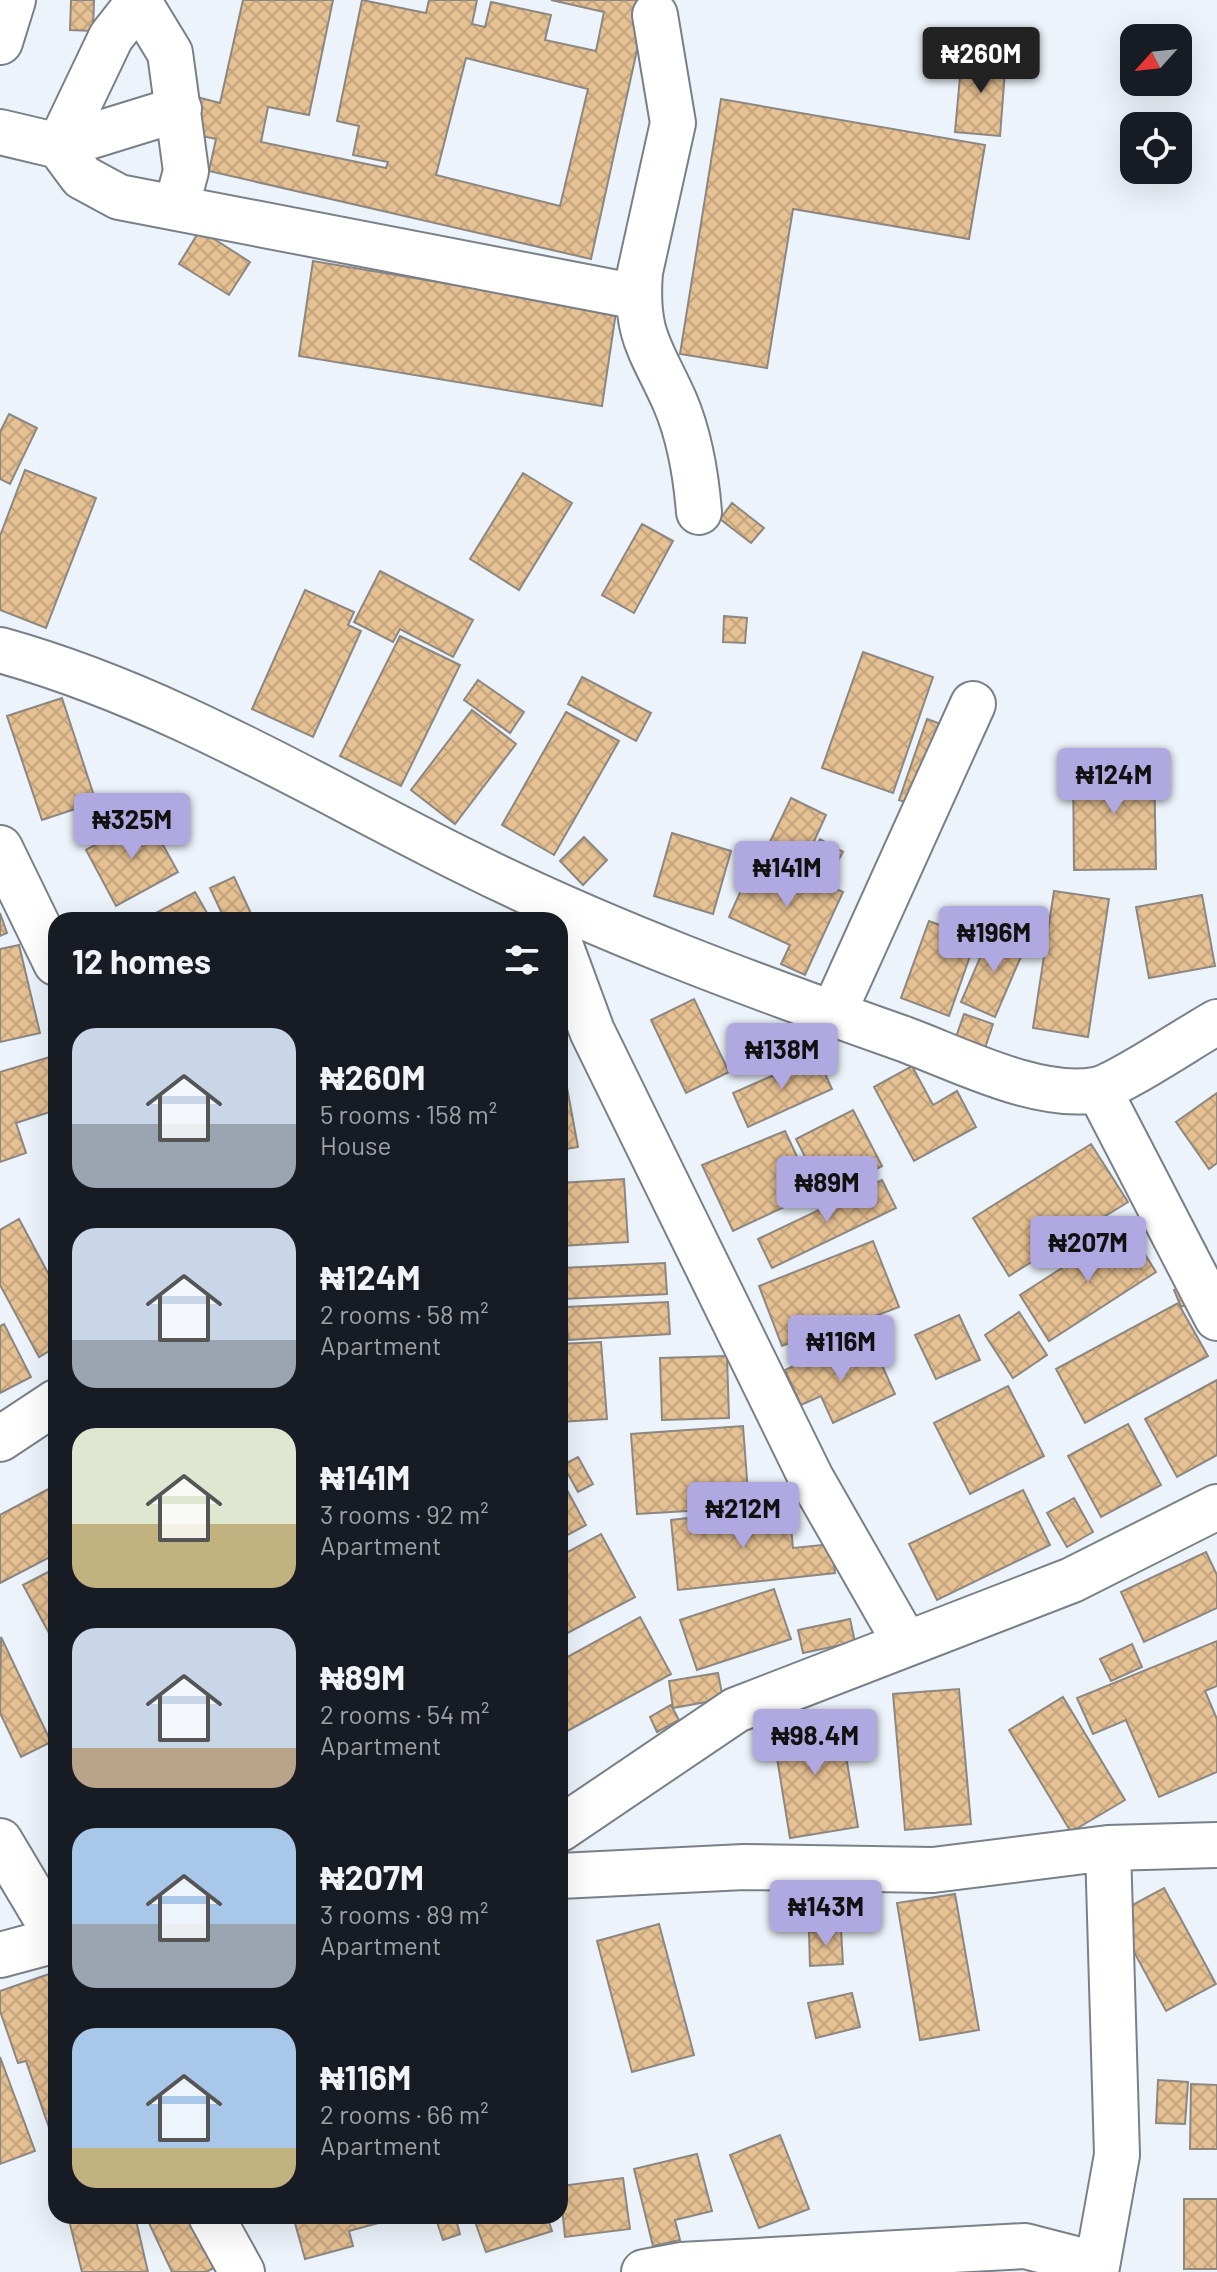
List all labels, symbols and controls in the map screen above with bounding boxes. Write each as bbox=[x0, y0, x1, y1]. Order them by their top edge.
north arrow bbox=[1120, 24, 1192, 96]
map controls bbox=[1120, 24, 1192, 184]
pin: ₦260M bbox=[925, 27, 1037, 95]
text: ₦260M bbox=[941, 37, 1021, 68]
button: locate bbox=[1120, 112, 1192, 184]
pin: ₦124M bbox=[1058, 748, 1170, 816]
text: ₦124M bbox=[1076, 758, 1152, 789]
pin: ₦325M bbox=[76, 793, 188, 861]
text: ₦325M bbox=[92, 803, 172, 834]
pin: ₦141M bbox=[731, 841, 843, 909]
text: ₦141M bbox=[752, 851, 822, 882]
pin: ₦196M bbox=[938, 906, 1050, 974]
text: ₦196M bbox=[957, 916, 1031, 947]
icon: filters bbox=[500, 938, 544, 982]
text: 12 homes bbox=[72, 940, 211, 981]
pin: ₦138M bbox=[726, 1023, 838, 1091]
text: ₦138M bbox=[745, 1033, 819, 1064]
text: ₦260M bbox=[320, 1056, 426, 1097]
icon: home bbox=[136, 1060, 232, 1156]
text: 5 rooms · 158 m² bbox=[320, 1098, 497, 1129]
text: House bbox=[320, 1129, 391, 1160]
pin: ₦89M bbox=[780, 1156, 874, 1224]
text: ₦89M bbox=[794, 1166, 860, 1197]
pin: ₦207M bbox=[1032, 1216, 1144, 1284]
text: ₦207M bbox=[1048, 1226, 1128, 1257]
text: ₦124M bbox=[320, 1256, 421, 1297]
icon: home bbox=[136, 1260, 232, 1356]
text: 2 rooms · 58 m² bbox=[320, 1298, 489, 1329]
pin: ₦116M bbox=[785, 1315, 897, 1383]
text: ₦116M bbox=[806, 1325, 876, 1356]
text: Apartment bbox=[320, 1329, 441, 1360]
text: ₦141M bbox=[320, 1456, 410, 1497]
icon: home bbox=[136, 1460, 232, 1556]
pin: ₦212M bbox=[687, 1482, 799, 1550]
text: ₦212M bbox=[705, 1492, 781, 1523]
text: 3 rooms · 92 m² bbox=[320, 1498, 489, 1529]
text: Apartment bbox=[320, 1529, 441, 1560]
text: ₦89M bbox=[320, 1656, 405, 1697]
icon: home bbox=[136, 1660, 232, 1756]
text: 2 rooms · 54 m² bbox=[320, 1698, 490, 1729]
pin: ₦98.4M bbox=[750, 1709, 880, 1777]
text: ₦98.4M bbox=[771, 1719, 859, 1750]
text: Apartment bbox=[320, 1729, 441, 1760]
text: ₦207M bbox=[320, 1856, 424, 1897]
icon: home bbox=[136, 1860, 232, 1956]
pin: ₦143M bbox=[770, 1880, 882, 1948]
text: ₦143M bbox=[788, 1890, 864, 1921]
text: 3 rooms · 89 m² bbox=[320, 1898, 488, 1929]
text: Apartment bbox=[320, 1929, 441, 1960]
text: ₦116M bbox=[320, 2056, 411, 2097]
icon: home bbox=[136, 2060, 232, 2156]
text: 2 rooms · 66 m² bbox=[320, 2098, 489, 2129]
text: Apartment bbox=[320, 2129, 441, 2160]

